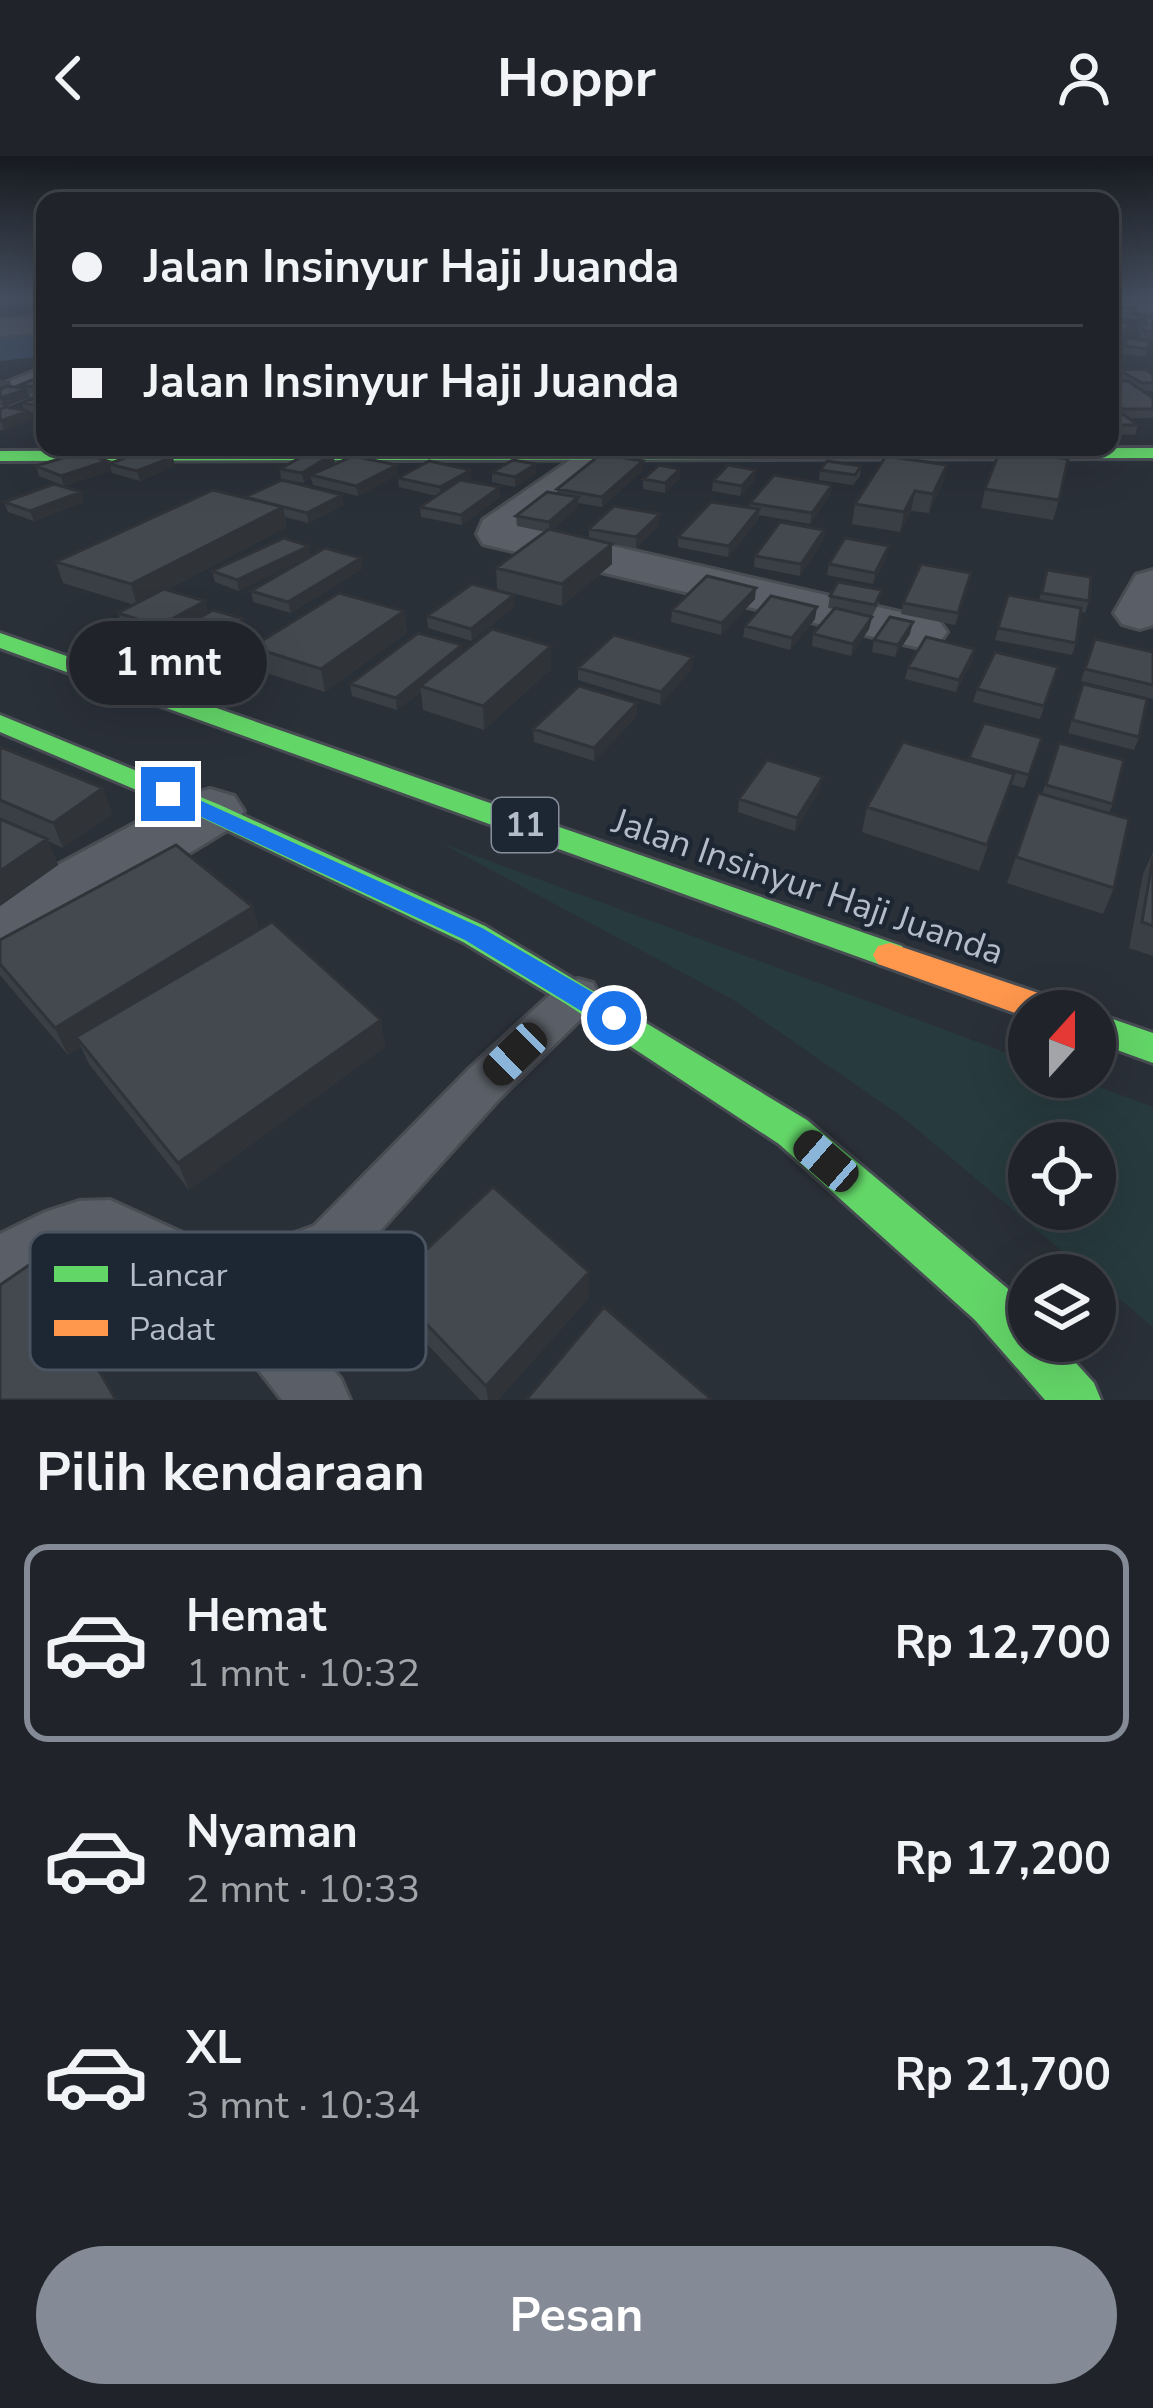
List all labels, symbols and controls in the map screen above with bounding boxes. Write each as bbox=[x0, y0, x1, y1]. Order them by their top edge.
text: Hoppr bbox=[497, 41, 656, 115]
icon: back bbox=[36, 45, 102, 111]
icon: person bbox=[1051, 45, 1117, 111]
text: Jalan Insinyur Haji Juanda bbox=[144, 237, 679, 298]
text: Jalan Insinyur Haji Juanda bbox=[144, 352, 679, 413]
callout: 1 mnt bbox=[69, 620, 267, 704]
text: 1 mnt bbox=[115, 636, 221, 689]
route end bbox=[141, 767, 195, 821]
street label: Jalan Insinyur Haji Juanda bbox=[605, 797, 1010, 977]
road number: 11 bbox=[492, 798, 558, 852]
north arrow bbox=[1008, 990, 1116, 1098]
map controls bbox=[1008, 990, 1116, 1362]
route start bbox=[587, 991, 641, 1045]
car bbox=[477, 1016, 553, 1092]
button: locate bbox=[1008, 1122, 1116, 1230]
car bbox=[787, 1124, 865, 1198]
legend bbox=[30, 1232, 426, 1370]
text: Lancar bbox=[129, 1253, 228, 1298]
button: layers bbox=[1008, 1254, 1116, 1362]
text: Padat bbox=[129, 1307, 215, 1352]
text: Pilih kendaraan bbox=[36, 1435, 425, 1509]
text: Hemat bbox=[186, 1586, 327, 1647]
icon: car bbox=[42, 1589, 150, 1697]
text: Rp 12,700 bbox=[895, 1613, 1111, 1674]
text: 1 mnt · 10:32 bbox=[186, 1647, 420, 1700]
text: Nyaman bbox=[186, 1802, 358, 1863]
icon: car bbox=[42, 1805, 150, 1913]
text: Rp 17,200 bbox=[895, 1829, 1111, 1890]
text: 2 mnt · 10:33 bbox=[186, 1863, 420, 1916]
text: XL bbox=[186, 2018, 242, 2079]
icon: car bbox=[42, 2021, 150, 2129]
text: Rp 21,700 bbox=[895, 2045, 1111, 2106]
text: 3 mnt · 10:34 bbox=[186, 2079, 420, 2132]
button: Pesan bbox=[36, 2246, 1117, 2384]

